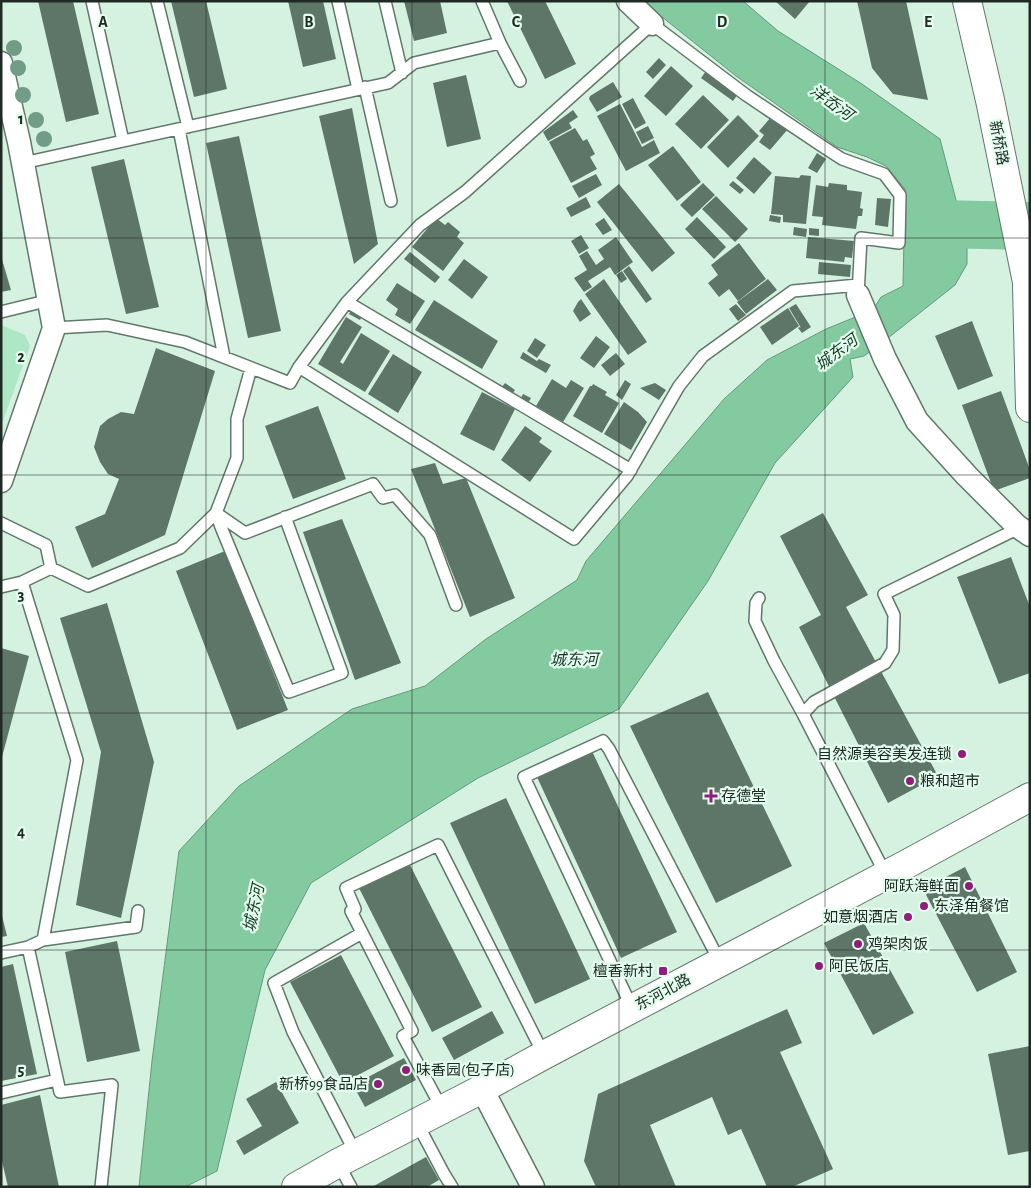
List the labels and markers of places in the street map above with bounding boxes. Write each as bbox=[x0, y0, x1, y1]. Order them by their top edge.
place label: 自然源美容美发连锁 bbox=[817, 745, 952, 762]
marker: 自然源美容美发连锁 bbox=[956, 748, 968, 760]
place label: 粮和超市 bbox=[920, 772, 980, 789]
marker: 粮和超市 bbox=[904, 775, 916, 787]
place label: 存德堂 bbox=[721, 787, 766, 804]
marker: 存德堂 bbox=[705, 790, 717, 802]
place label: 阿跃海鲜面 bbox=[884, 878, 959, 894]
marker: 阿跃海鲜面 bbox=[963, 880, 975, 892]
place label: 东泽角餐馆 bbox=[934, 897, 1009, 914]
marker: 东泽角餐馆 bbox=[918, 900, 930, 912]
place label: 如意烟酒店 bbox=[823, 908, 898, 925]
marker: 如意烟酒店 bbox=[902, 911, 914, 923]
place label: 鸡架肉饭 bbox=[868, 936, 928, 952]
marker: 鸡架肉饭 bbox=[852, 938, 864, 950]
place label: 阿民饭店 bbox=[829, 958, 889, 974]
marker: 阿民饭店 bbox=[813, 960, 825, 972]
place label: 檀香新村 bbox=[593, 962, 653, 979]
marker: 檀香新村 bbox=[657, 965, 669, 977]
place label: 味香园(包子店) bbox=[416, 1062, 515, 1078]
marker: 味香园(包子店) bbox=[400, 1064, 412, 1076]
place label: 新桥99食品店 bbox=[279, 1076, 368, 1092]
marker: 新桥99食品店 bbox=[372, 1078, 384, 1090]

